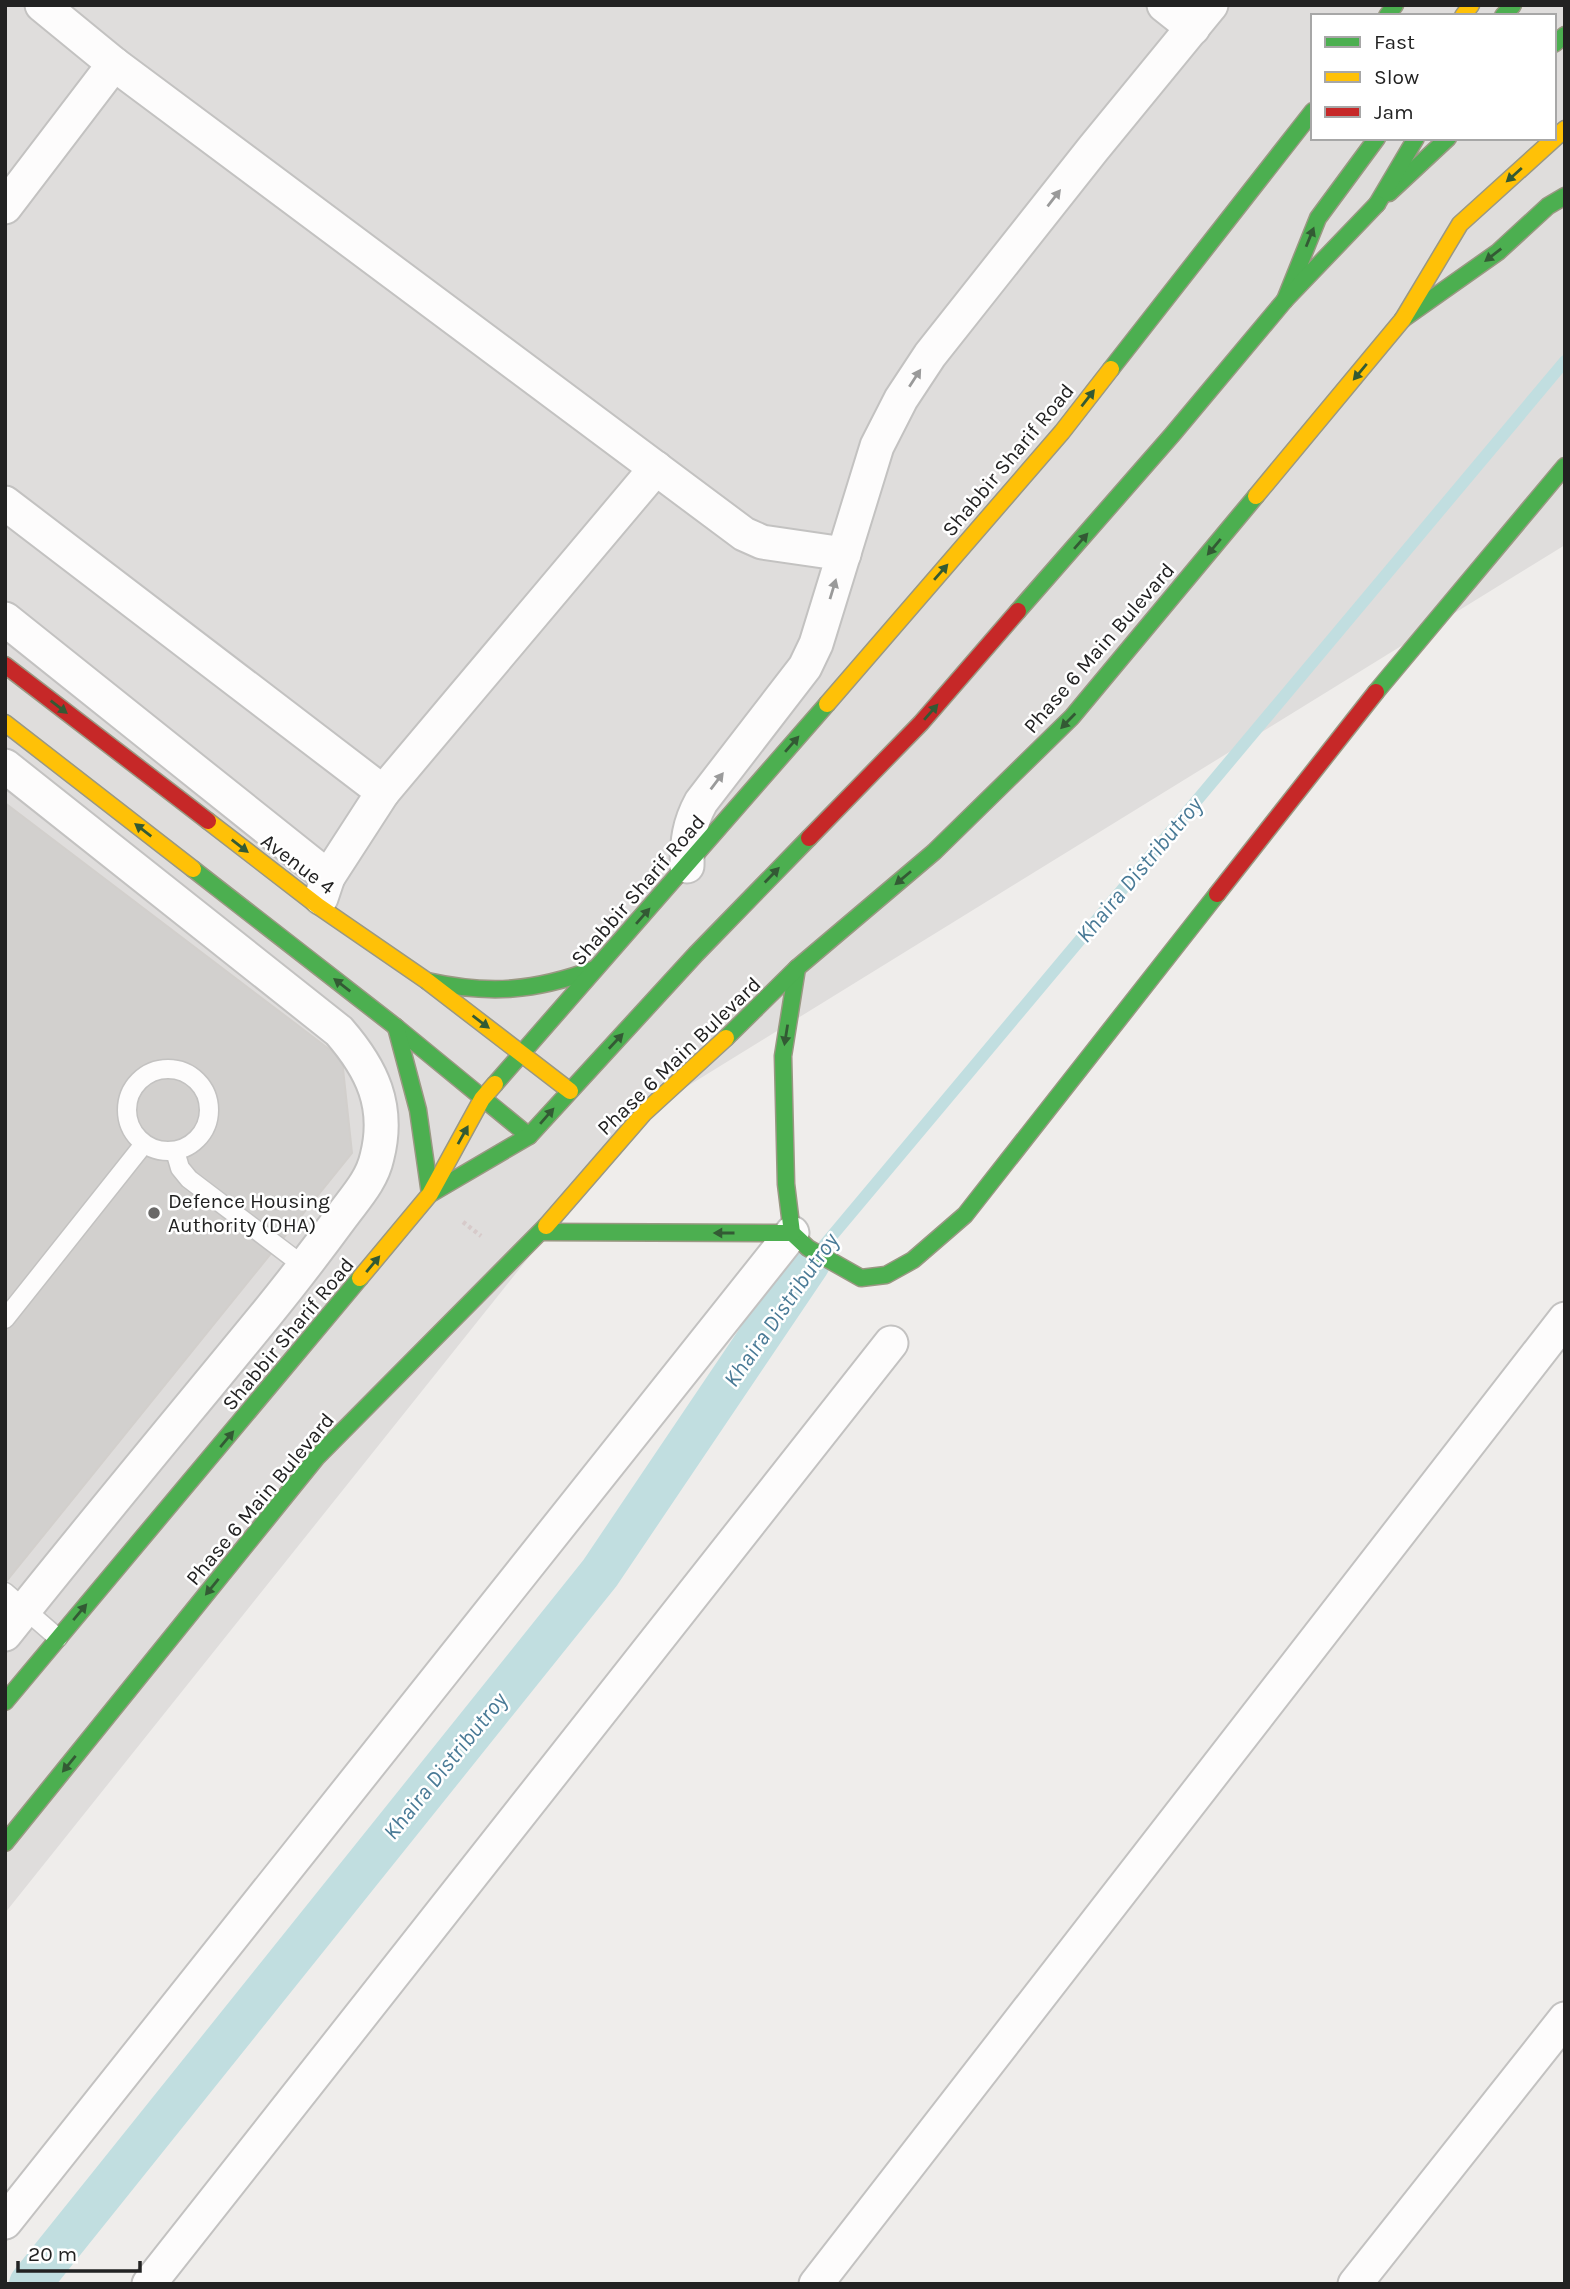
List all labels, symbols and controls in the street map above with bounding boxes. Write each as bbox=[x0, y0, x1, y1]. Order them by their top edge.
legend bbox=[1311, 14, 1556, 140]
text: Fast bbox=[1374, 30, 1415, 54]
text: Slow bbox=[1374, 65, 1419, 89]
text: Jam bbox=[1374, 100, 1414, 124]
one-way arrow bbox=[1506, 166, 1523, 182]
one-way arrow bbox=[1047, 190, 1062, 208]
one-way arrow bbox=[1305, 226, 1316, 247]
one-way arrow bbox=[1484, 247, 1502, 261]
one-way arrow bbox=[1353, 363, 1368, 380]
one-way arrow bbox=[908, 369, 921, 388]
street label: Shabbir Sharif Road bbox=[937, 379, 1079, 541]
one-way arrow bbox=[1081, 390, 1096, 408]
one-way arrow bbox=[1073, 532, 1089, 550]
one-way arrow bbox=[1207, 538, 1222, 555]
street label: Phase 6 Main Bulevard bbox=[1019, 558, 1179, 738]
one-way arrow bbox=[933, 563, 948, 580]
one-way arrow bbox=[828, 579, 839, 600]
one-way arrow bbox=[50, 699, 68, 714]
one-way arrow bbox=[922, 704, 938, 721]
one-way arrow bbox=[1061, 712, 1077, 729]
one-way arrow bbox=[784, 735, 800, 753]
one-way arrow bbox=[709, 773, 724, 791]
water label: Khaira Distributroy bbox=[1070, 791, 1208, 948]
street label: Shabbir Sharif Road bbox=[566, 810, 710, 970]
one-way arrow bbox=[135, 823, 153, 838]
street label: Avenue 4 bbox=[257, 829, 340, 900]
one-way arrow bbox=[230, 838, 248, 853]
one-way arrow bbox=[764, 867, 780, 884]
one-way arrow bbox=[895, 870, 912, 885]
one-way arrow bbox=[635, 907, 651, 925]
street label: Phase 6 Main Bulevard bbox=[592, 972, 766, 1140]
one-way arrow bbox=[333, 979, 351, 993]
one-way arrow bbox=[472, 1015, 490, 1029]
one-way arrow bbox=[780, 1024, 791, 1046]
one-way arrow bbox=[608, 1032, 624, 1050]
one-way arrow bbox=[539, 1108, 554, 1125]
one-way arrow bbox=[456, 1124, 468, 1144]
place label: Defence Housing Authority (DHA) bbox=[168, 1189, 330, 1237]
marker: Defence Housing Authority (DHA) bbox=[146, 1205, 162, 1221]
one-way arrow bbox=[713, 1227, 735, 1239]
water label: Khaira Distributroy bbox=[718, 1227, 845, 1392]
street label: Shabbir Sharif Road bbox=[217, 1253, 359, 1415]
one-way arrow bbox=[365, 1255, 380, 1272]
street label: Phase 6 Main Bulevard bbox=[181, 1408, 339, 1590]
one-way arrow bbox=[219, 1430, 234, 1447]
one-way arrow bbox=[205, 1578, 220, 1595]
one-way arrow bbox=[72, 1603, 87, 1620]
water label: Khaira Distributroy bbox=[377, 1686, 513, 1845]
one-way arrow bbox=[62, 1755, 77, 1772]
scale bar bbox=[18, 2230, 140, 2274]
text: 20 m bbox=[28, 2242, 77, 2266]

